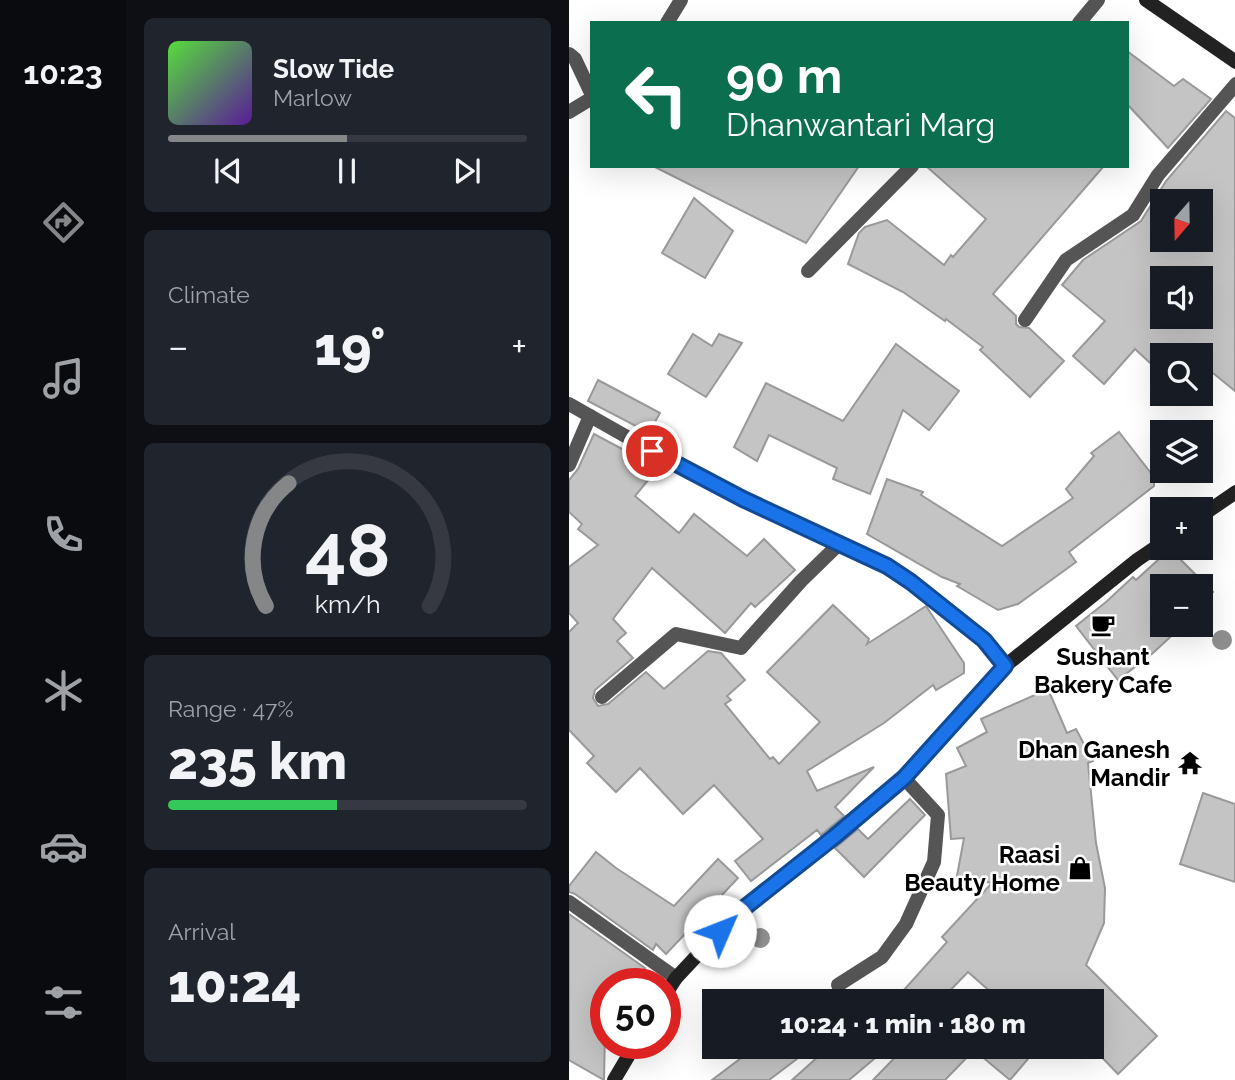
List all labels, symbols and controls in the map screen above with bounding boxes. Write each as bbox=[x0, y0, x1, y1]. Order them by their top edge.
text: 90 m bbox=[726, 47, 842, 104]
icon: left bbox=[611, 49, 702, 140]
text: 10:23 bbox=[23, 54, 103, 91]
text: Slow Tide bbox=[273, 54, 394, 84]
text: Marlow bbox=[273, 84, 352, 111]
text: Dhanwantari Marg bbox=[726, 106, 995, 143]
icon: previous bbox=[209, 152, 247, 190]
icon: pause bbox=[328, 152, 366, 190]
icon: next bbox=[448, 152, 486, 190]
north arrow bbox=[1150, 189, 1213, 252]
map controls bbox=[1150, 189, 1213, 637]
icon: directions bbox=[39, 198, 88, 247]
button: sound bbox=[1150, 266, 1213, 329]
text: Climate bbox=[168, 281, 250, 308]
text: 19° bbox=[314, 316, 386, 377]
text: − bbox=[168, 324, 188, 369]
text: + bbox=[511, 324, 527, 369]
button: search bbox=[1150, 343, 1213, 406]
icon: music bbox=[39, 354, 88, 403]
button: layers bbox=[1150, 420, 1213, 483]
pin bbox=[622, 421, 682, 481]
icon: arrive bbox=[633, 432, 671, 470]
button: + bbox=[1150, 497, 1213, 560]
text: 48 bbox=[305, 508, 390, 593]
icon: phone bbox=[39, 510, 88, 559]
button: − bbox=[1150, 574, 1213, 637]
text: km/h bbox=[315, 589, 380, 619]
cafe icon: Sushant Bakery Cafe bbox=[1089, 611, 1117, 639]
place label: Sushant Bakery Cafe bbox=[1034, 642, 1172, 699]
icon: climate bbox=[39, 666, 88, 715]
text: Range · 47% bbox=[168, 695, 294, 722]
text: 235 km bbox=[168, 730, 347, 791]
place label: Dhan Ganesh Mandir bbox=[1018, 735, 1170, 792]
temple icon: Dhan Ganesh Mandir bbox=[1176, 749, 1204, 777]
icon: car bbox=[39, 822, 88, 871]
place label: Raasi Beauty Home bbox=[904, 840, 1060, 897]
shop icon: Raasi Beauty Home bbox=[1066, 854, 1094, 882]
position arrow bbox=[683, 894, 757, 968]
text: Arrival bbox=[168, 918, 235, 945]
text: 10:24 bbox=[168, 953, 301, 1014]
speed limit sign: 50 bbox=[590, 968, 681, 1059]
icon: filters bbox=[39, 978, 88, 1027]
text: 10:24 · 1 min · 180 m bbox=[780, 1009, 1026, 1039]

